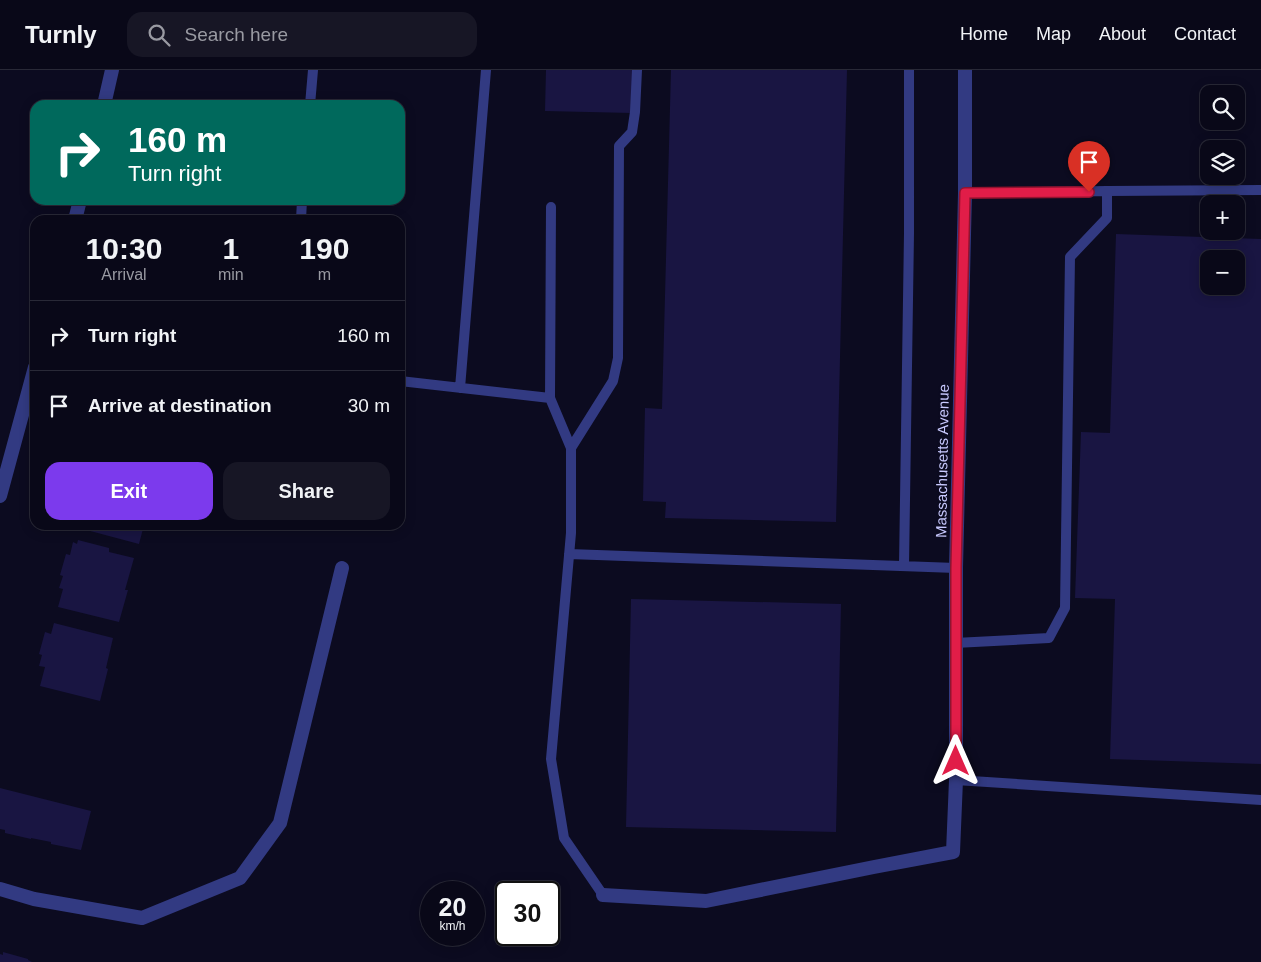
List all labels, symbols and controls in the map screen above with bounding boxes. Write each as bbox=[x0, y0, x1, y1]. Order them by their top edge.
search box bbox=[127, 12, 477, 57]
text: Turnly bbox=[25, 21, 97, 48]
icon: search bbox=[145, 21, 173, 49]
text: Search here bbox=[185, 24, 288, 45]
text: Home bbox=[960, 24, 1008, 44]
text: Map bbox=[1036, 24, 1071, 44]
text: About bbox=[1099, 24, 1146, 44]
text: Contact bbox=[1174, 24, 1236, 44]
map controls bbox=[1200, 85, 1245, 295]
button: search bbox=[1200, 85, 1245, 130]
icon: right bbox=[45, 120, 110, 185]
text: 160 m bbox=[128, 120, 227, 159]
button: layers bbox=[1200, 140, 1245, 185]
pin bbox=[1068, 141, 1110, 192]
icon: arrive bbox=[1075, 148, 1103, 176]
text: Turn right bbox=[128, 161, 221, 186]
button: + bbox=[1200, 195, 1245, 240]
text: 10:30 bbox=[86, 232, 162, 265]
text: 1 bbox=[222, 232, 239, 265]
text: 190 bbox=[299, 232, 349, 265]
button: − bbox=[1200, 250, 1245, 295]
text: Arrival bbox=[101, 266, 147, 283]
text: min bbox=[218, 266, 244, 283]
text: m bbox=[318, 266, 331, 283]
icon: right bbox=[45, 322, 73, 350]
text: Turn right bbox=[88, 325, 176, 346]
text: 160 m bbox=[337, 325, 390, 346]
street label: Massachusetts Avenue bbox=[932, 384, 952, 538]
icon: arrive bbox=[45, 392, 73, 420]
text: Arrive at destination bbox=[88, 395, 272, 416]
text: 30 m bbox=[348, 395, 390, 416]
button: Exit bbox=[45, 462, 213, 520]
button: Share bbox=[223, 462, 390, 520]
position arrow bbox=[929, 734, 981, 786]
speed limit sign: 30 bbox=[495, 881, 560, 946]
text: 20 bbox=[439, 893, 466, 921]
text: km/h bbox=[439, 919, 466, 933]

